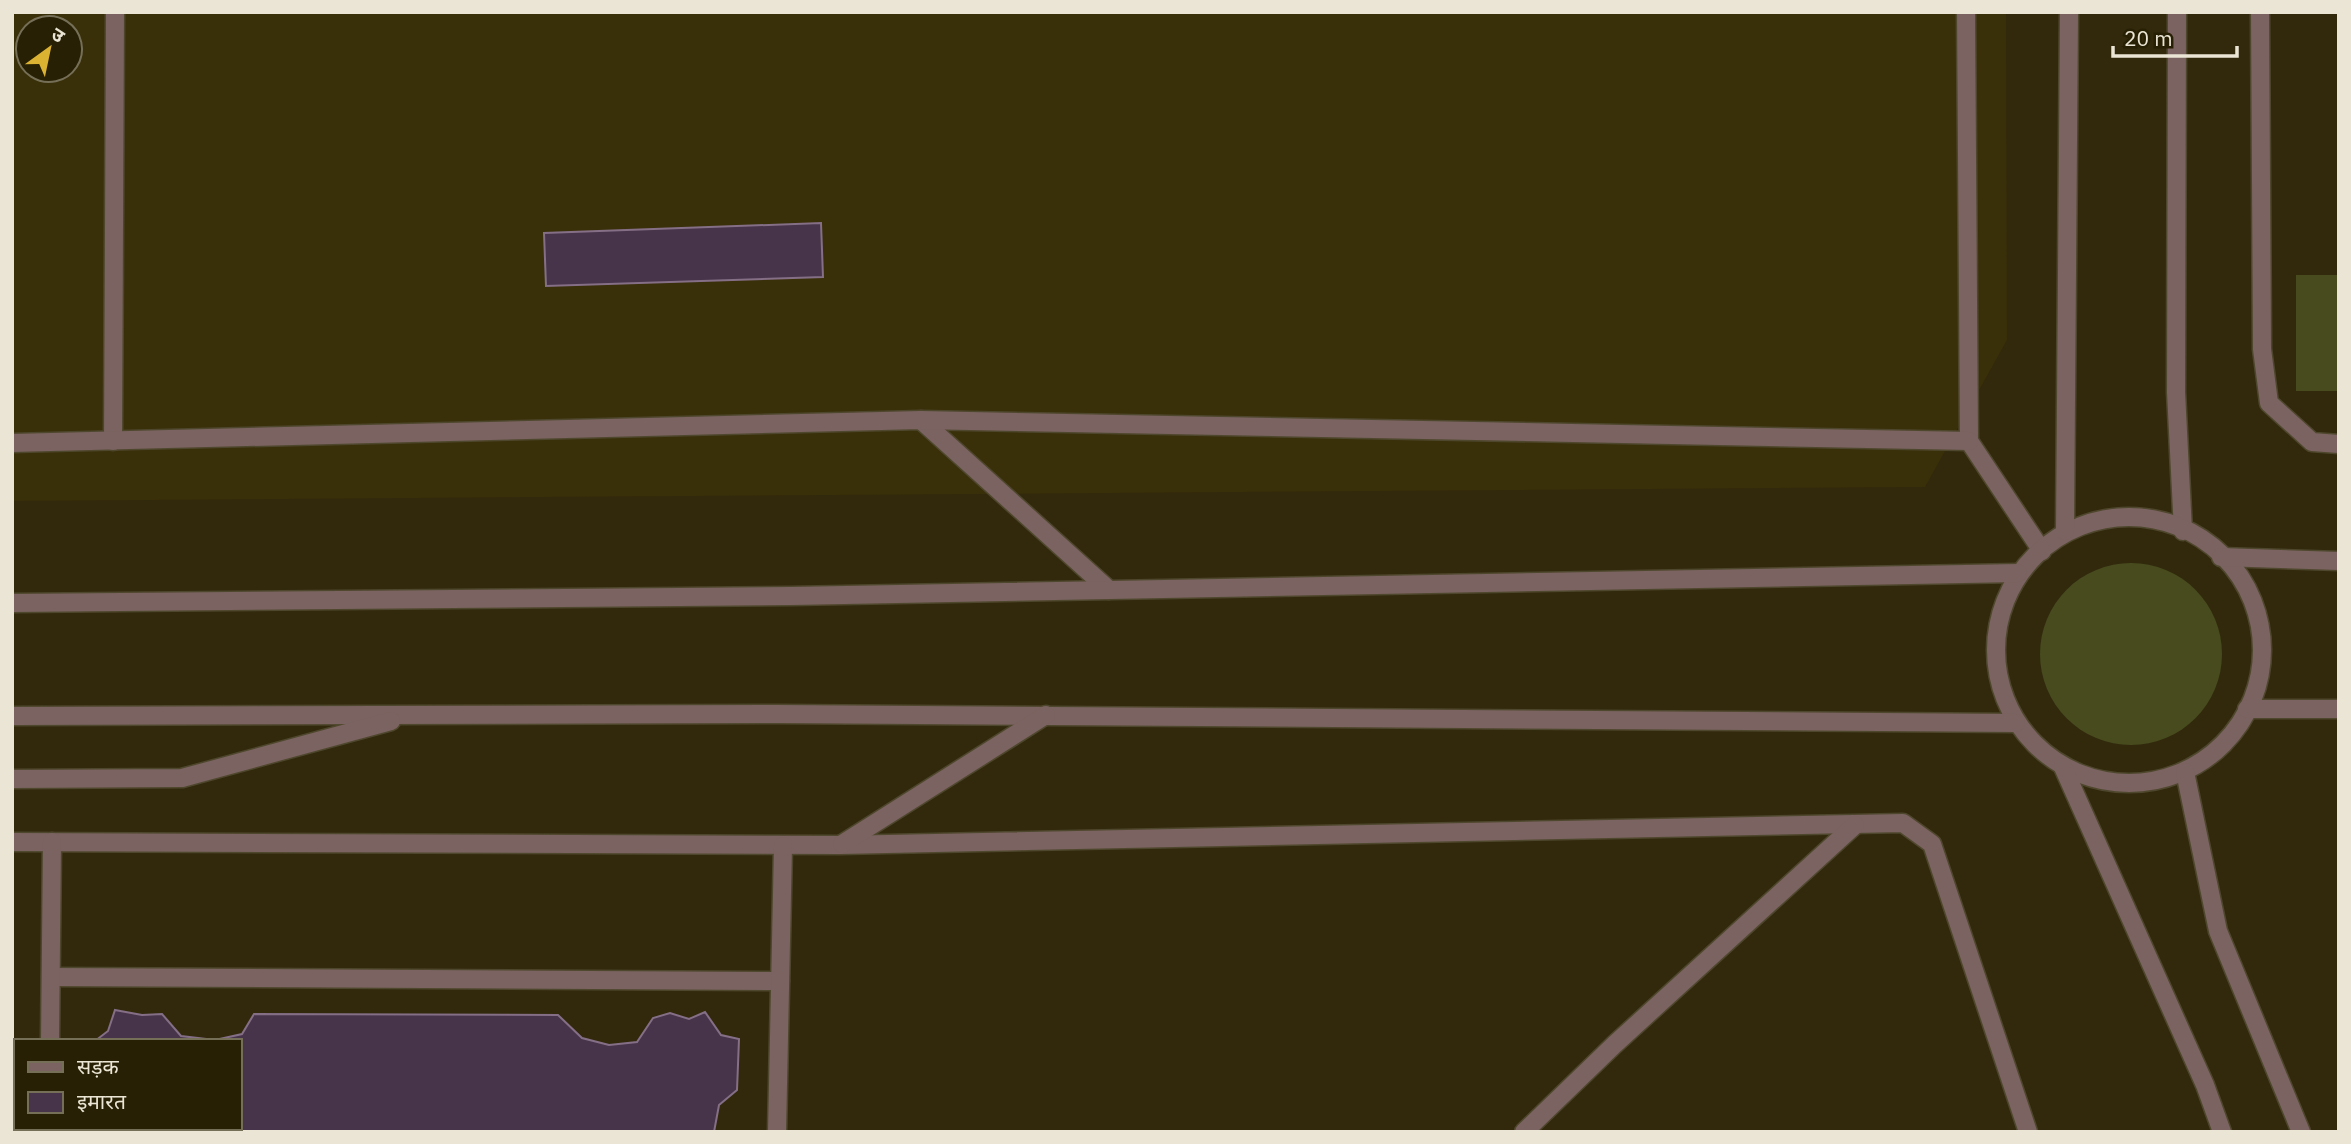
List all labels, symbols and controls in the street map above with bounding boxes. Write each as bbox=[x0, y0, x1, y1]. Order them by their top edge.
north arrow bbox=[14, 14, 84, 84]
scale bar bbox=[2113, 14, 2237, 58]
text: उ bbox=[47, 22, 70, 48]
text: 20 m bbox=[2124, 24, 2173, 52]
legend bbox=[14, 1039, 242, 1130]
text: सड़क bbox=[77, 1052, 119, 1080]
text: इमारत bbox=[77, 1087, 127, 1115]

